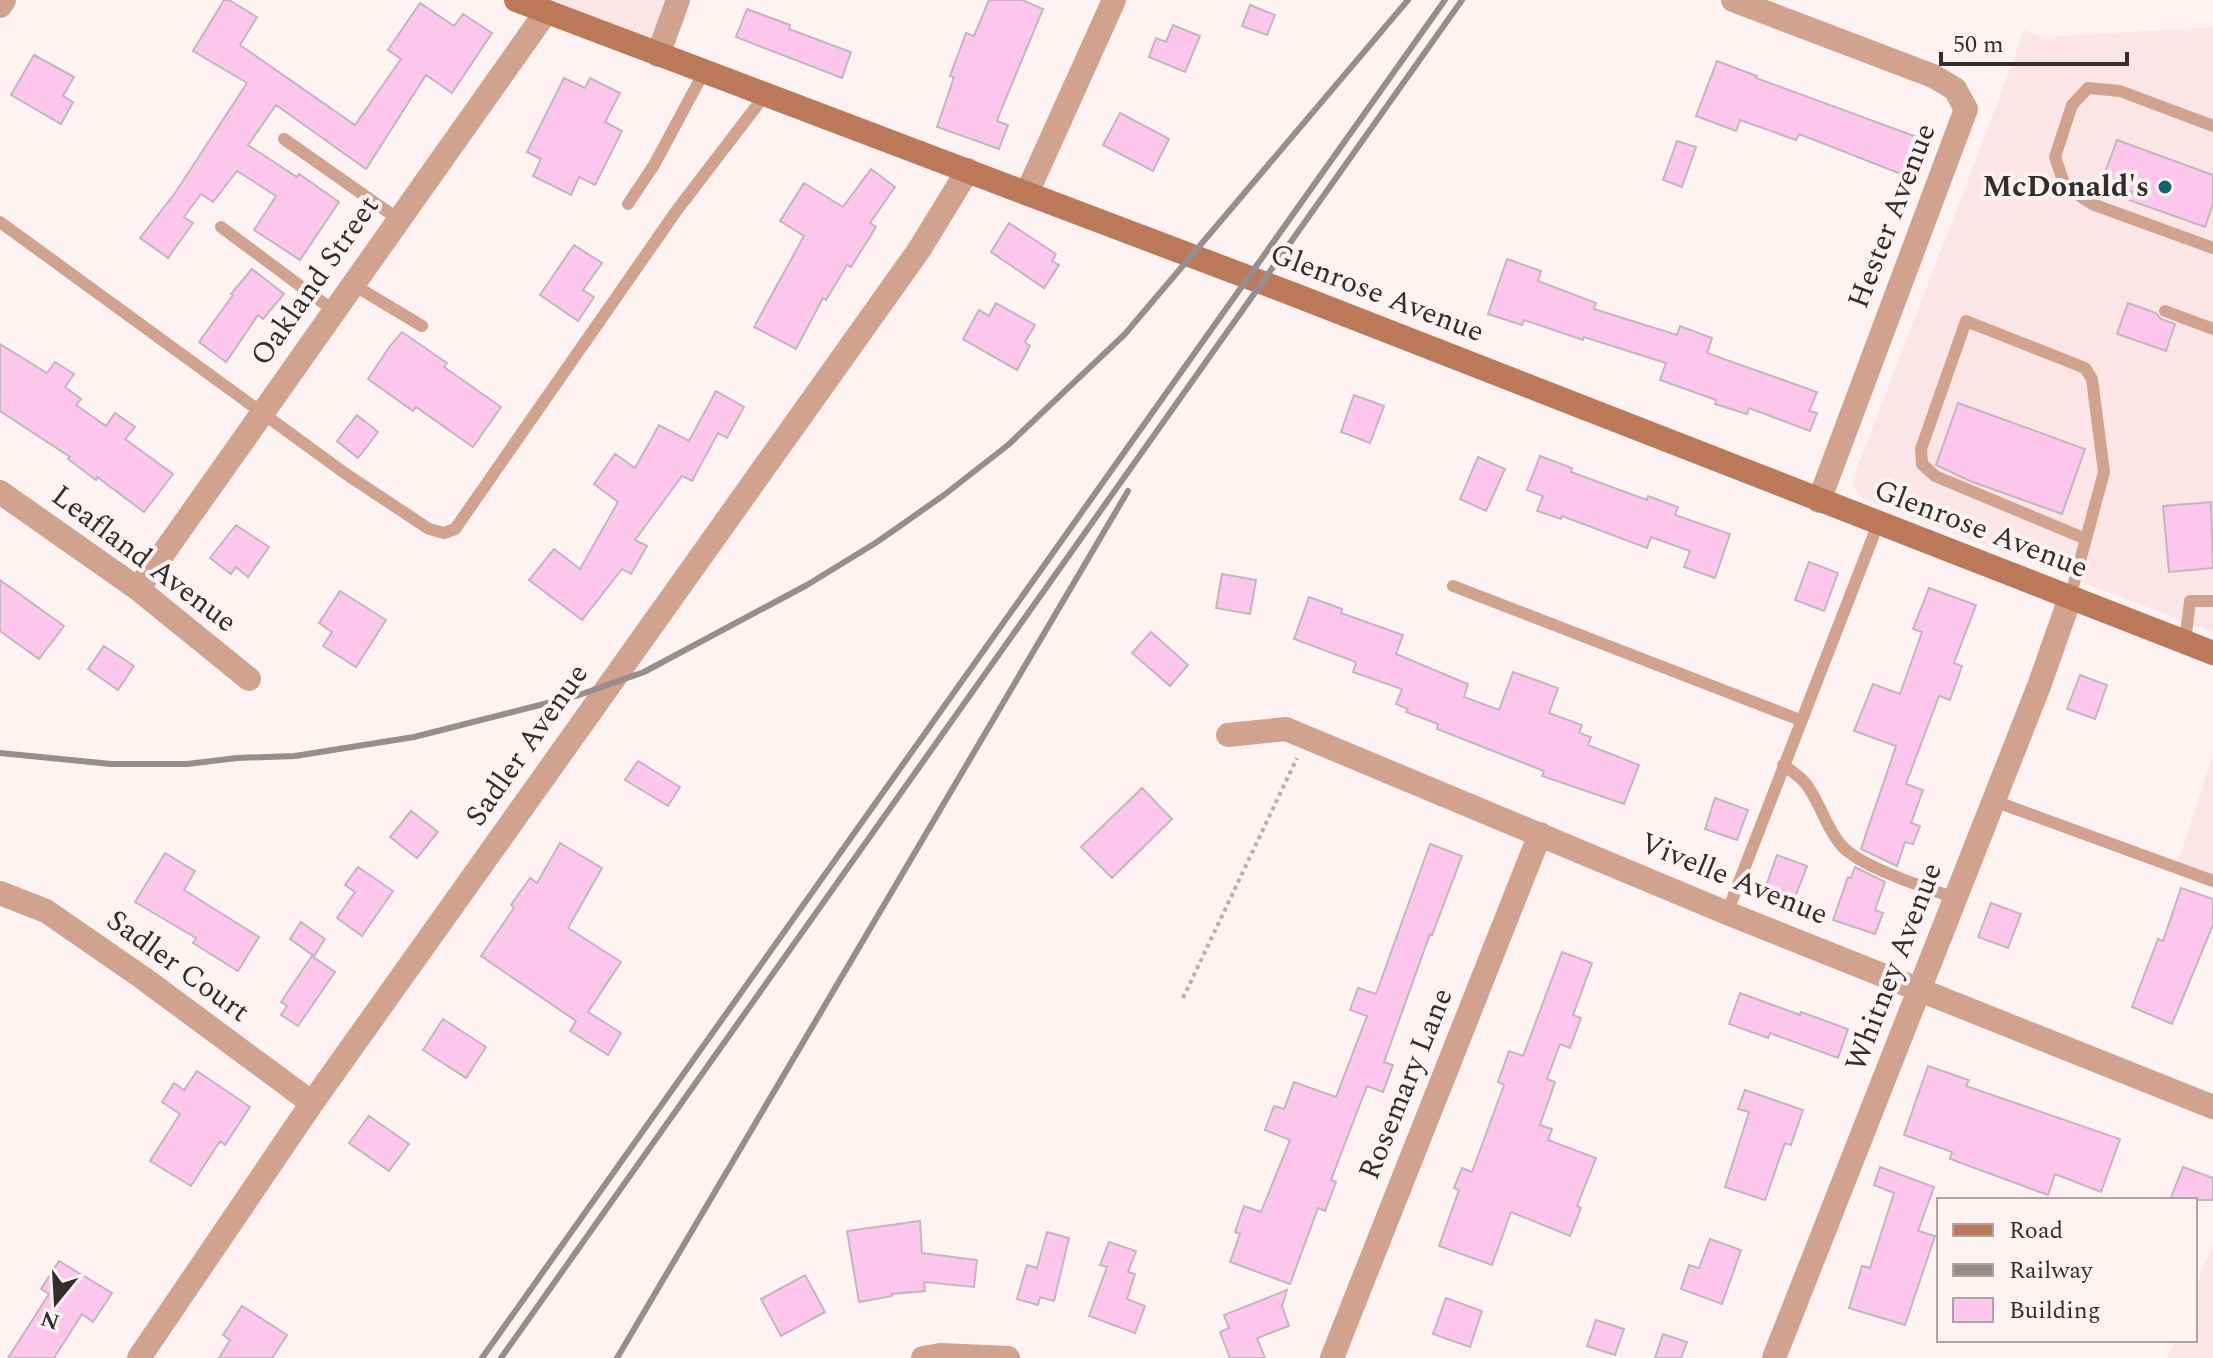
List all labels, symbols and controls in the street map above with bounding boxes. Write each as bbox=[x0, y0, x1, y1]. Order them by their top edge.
scale bar bbox=[1941, 16, 2127, 66]
text: 50 m bbox=[1953, 27, 2004, 63]
street label: Hester Avenue bbox=[1836, 117, 1948, 315]
place label: McDonald's bbox=[1982, 164, 2149, 210]
marker: McDonald's bbox=[2156, 178, 2174, 196]
street label: Oakland Street bbox=[239, 186, 391, 376]
street label: Glenrose Avenue bbox=[1263, 231, 1491, 355]
street label: Glenrose Avenue bbox=[1867, 467, 2095, 591]
street label: Leafland Avenue bbox=[41, 474, 247, 644]
street label: Sadler Avenue bbox=[454, 654, 600, 836]
street label: Vivelle Avenue bbox=[1633, 820, 1835, 938]
street label: Whitney Avenue bbox=[1833, 856, 1955, 1078]
street label: Sadler Court bbox=[96, 898, 260, 1034]
street label: Rosemary Lane bbox=[1347, 981, 1465, 1187]
legend bbox=[1937, 1198, 2197, 1342]
text: Road bbox=[2009, 1213, 2063, 1249]
text: Railway bbox=[2009, 1253, 2094, 1289]
north arrow bbox=[16, 1262, 96, 1342]
text: Building bbox=[2009, 1293, 2101, 1329]
text: N bbox=[37, 1301, 64, 1338]

